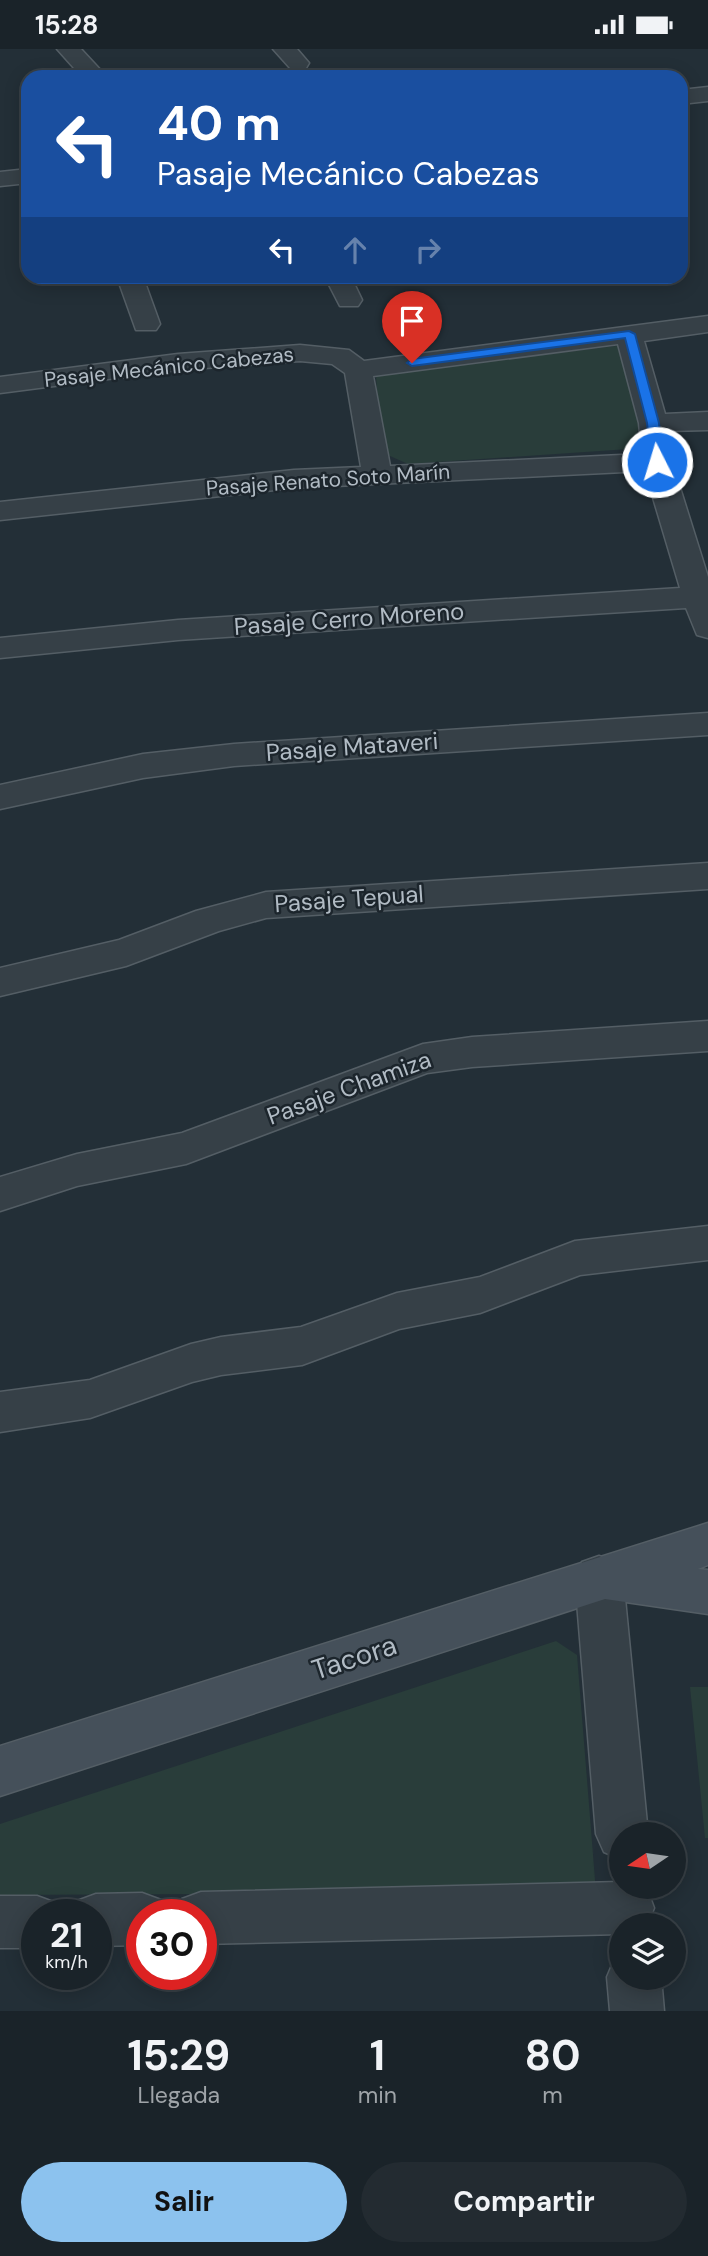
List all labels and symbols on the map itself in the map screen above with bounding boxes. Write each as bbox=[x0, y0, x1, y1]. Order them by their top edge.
pin bbox=[382, 291, 442, 363]
street label: Pasaje Mecánico Cabezas bbox=[43, 340, 295, 394]
position arrow bbox=[620, 425, 694, 499]
street label: Pasaje Renato Soto Marín bbox=[205, 458, 451, 502]
street label: Pasaje Cerro Moreno bbox=[233, 595, 465, 642]
street label: Pasaje Mataveri bbox=[265, 725, 439, 768]
street label: Pasaje Tepual bbox=[273, 878, 425, 919]
street label: Pasaje Chamiza bbox=[262, 1043, 435, 1132]
street label: Tacora bbox=[307, 1626, 401, 1689]
north arrow bbox=[609, 1822, 686, 1899]
speed limit sign: 30 bbox=[126, 1899, 217, 1990]

